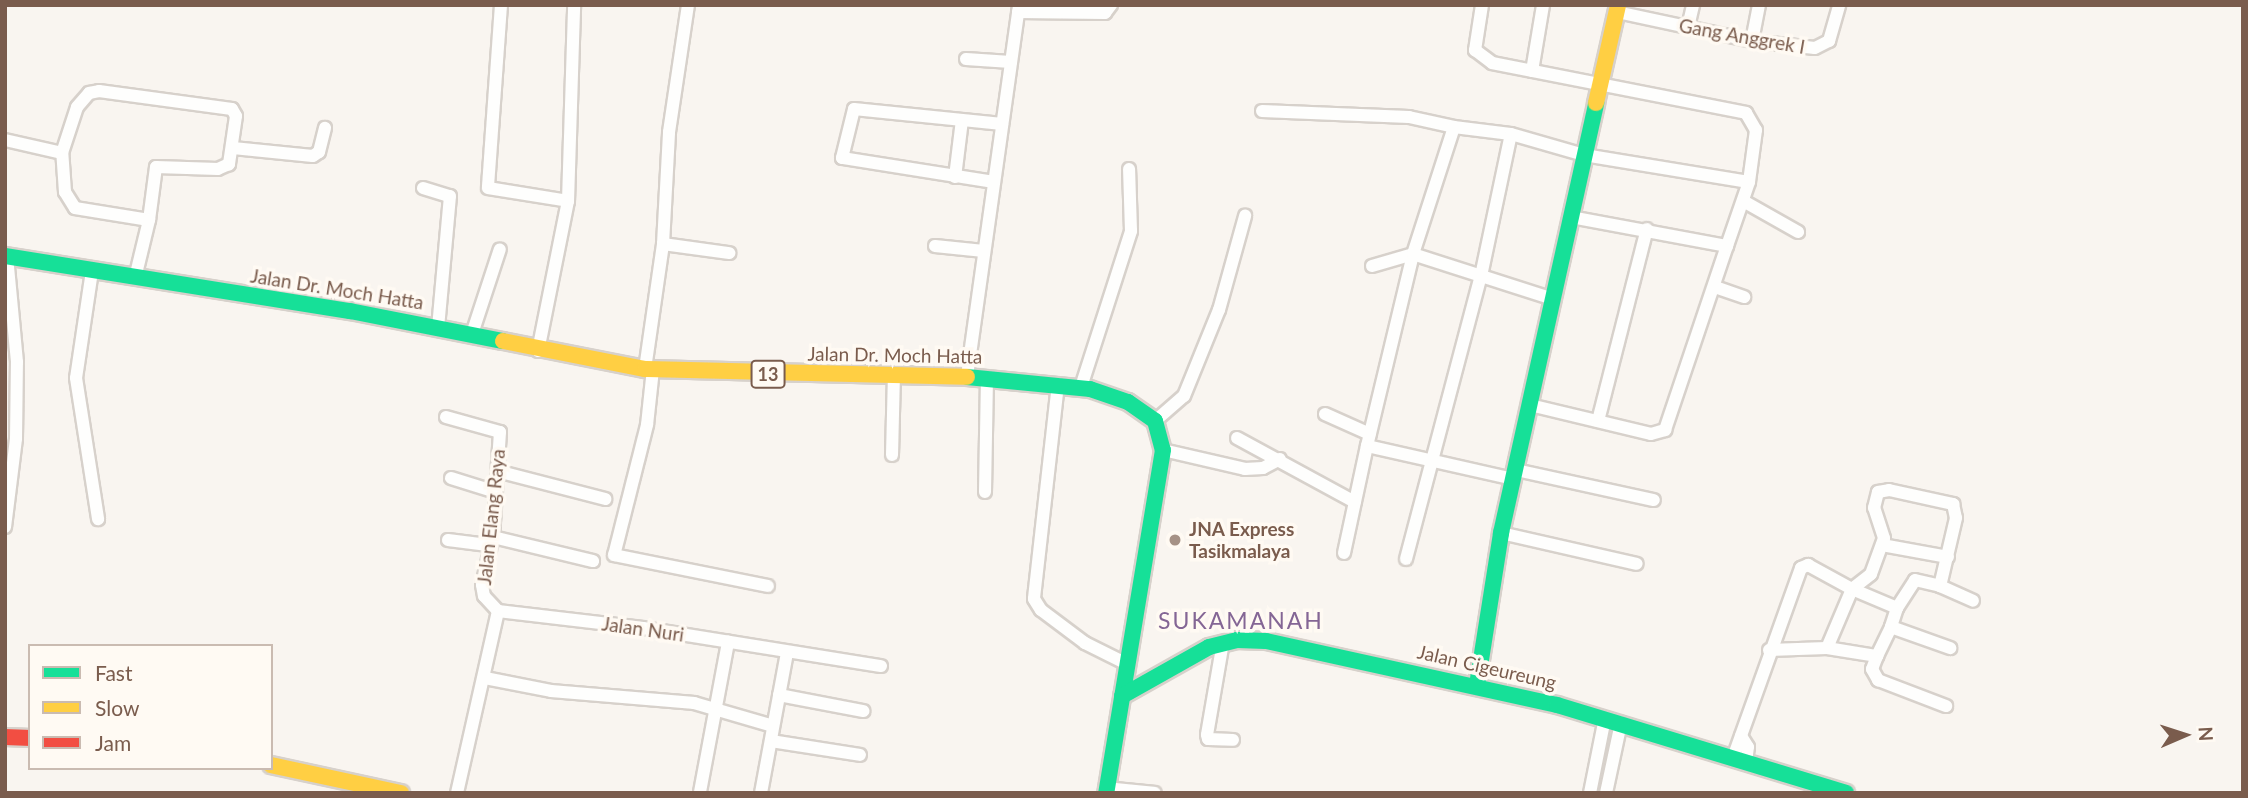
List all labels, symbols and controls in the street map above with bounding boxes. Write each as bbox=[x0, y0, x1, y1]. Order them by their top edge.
street label: Gang Anggrek I bbox=[1677, 14, 1807, 58]
street label: Jalan Dr. Moch Hatta bbox=[249, 264, 425, 314]
street label: Jalan Dr. Moch Hatta bbox=[807, 342, 983, 368]
road number: 13 bbox=[750, 360, 786, 388]
street label: Jalan Elang Raya bbox=[473, 448, 509, 586]
place label: JNA Express Tasikmalaya bbox=[1189, 518, 1295, 562]
marker: JNA Express Tasikmalaya bbox=[1167, 532, 1183, 548]
district label: SUKAMANAH bbox=[1159, 606, 1323, 634]
street label: Jalan Nuri bbox=[600, 612, 686, 646]
street label: Jalan Cigeureung bbox=[1415, 640, 1559, 694]
legend bbox=[28, 644, 273, 770]
text: Fast bbox=[95, 660, 132, 685]
text: Slow bbox=[95, 695, 139, 720]
north arrow bbox=[2150, 700, 2220, 770]
text: N bbox=[2195, 726, 2218, 742]
text: Jam bbox=[95, 730, 131, 755]

